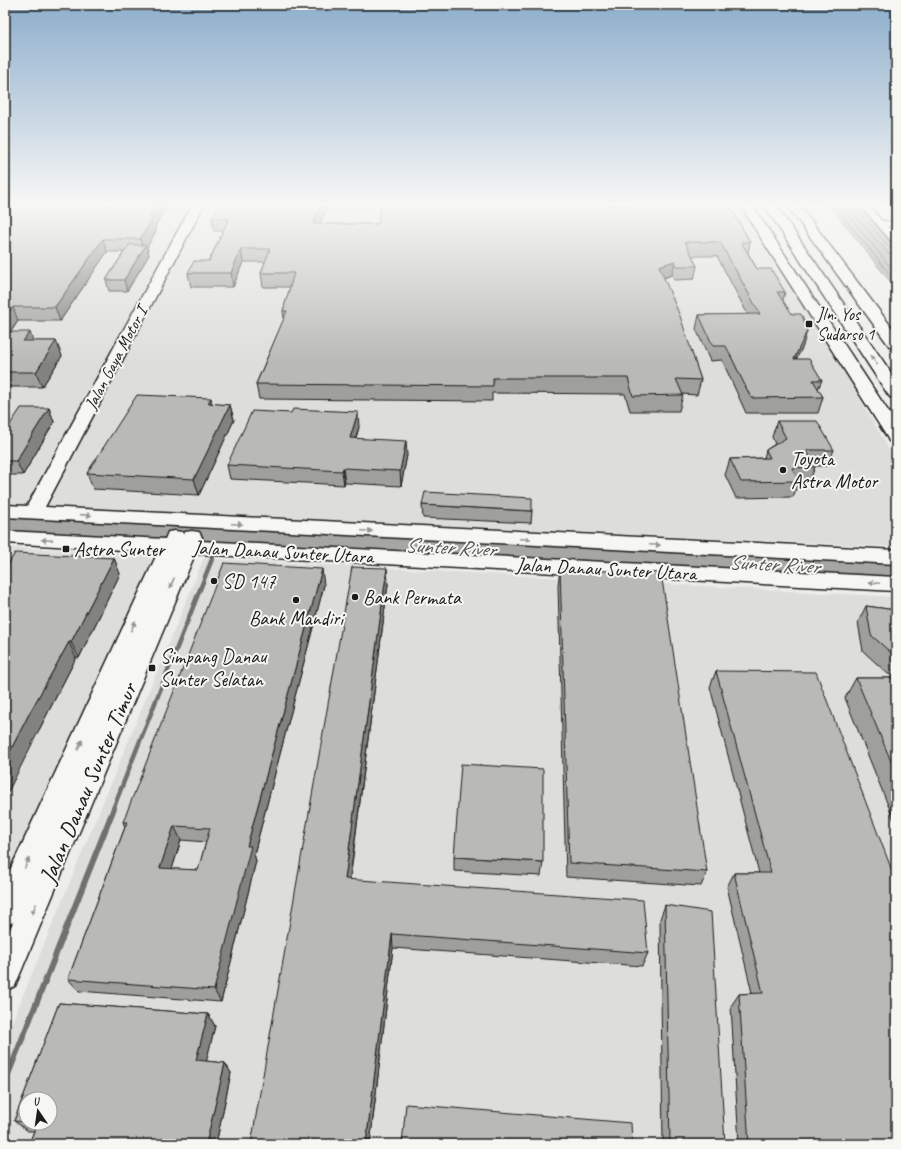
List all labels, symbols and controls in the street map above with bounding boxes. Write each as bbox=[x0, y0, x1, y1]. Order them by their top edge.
street label: Jalan Gaya Motor I bbox=[80, 299, 154, 414]
place label: Jln. Yos Sudarso 1 bbox=[816, 304, 876, 345]
marker: Jln. Yos Sudarso 1 bbox=[804, 319, 814, 329]
one-way arrow bbox=[870, 355, 878, 365]
place label: Toyota Astra Motor bbox=[791, 446, 879, 494]
marker: Toyota Astra Motor bbox=[778, 465, 788, 475]
one-way arrow bbox=[80, 512, 92, 519]
one-way arrow bbox=[231, 521, 244, 527]
one-way arrow bbox=[361, 527, 373, 534]
water label: Sunter River bbox=[404, 532, 499, 563]
street label: Jalan Danau Sunter Utara bbox=[191, 535, 376, 569]
one-way arrow bbox=[519, 535, 531, 542]
one-way arrow bbox=[41, 536, 53, 543]
place label: Astra Sunter bbox=[74, 537, 166, 562]
one-way arrow bbox=[649, 542, 661, 549]
marker: Astra Sunter bbox=[61, 544, 71, 554]
water label: Sunter River bbox=[728, 549, 823, 580]
street label: Jalan Danau Sunter Utara bbox=[514, 552, 699, 586]
place label: SD 147 bbox=[222, 569, 277, 594]
marker: SD 147 bbox=[209, 576, 219, 586]
one-way arrow bbox=[169, 578, 175, 590]
one-way arrow bbox=[868, 579, 880, 586]
place label: Bank Permata bbox=[363, 585, 462, 610]
marker: Bank Permata bbox=[350, 592, 360, 602]
marker: Bank Mandiri bbox=[291, 595, 301, 605]
place label: Bank Mandiri bbox=[249, 606, 345, 631]
one-way arrow bbox=[130, 621, 136, 632]
place label: Simpang Danau Sunter Selatan bbox=[160, 644, 268, 692]
marker: Simpang Danau Sunter Selatan bbox=[147, 663, 157, 673]
street label: Jalan Danau Sunter Timur bbox=[32, 676, 145, 889]
one-way arrow bbox=[77, 739, 83, 751]
one-way arrow bbox=[24, 858, 30, 869]
one-way arrow bbox=[31, 904, 37, 915]
north arrow bbox=[18, 1091, 58, 1131]
text: U bbox=[32, 1093, 43, 1109]

